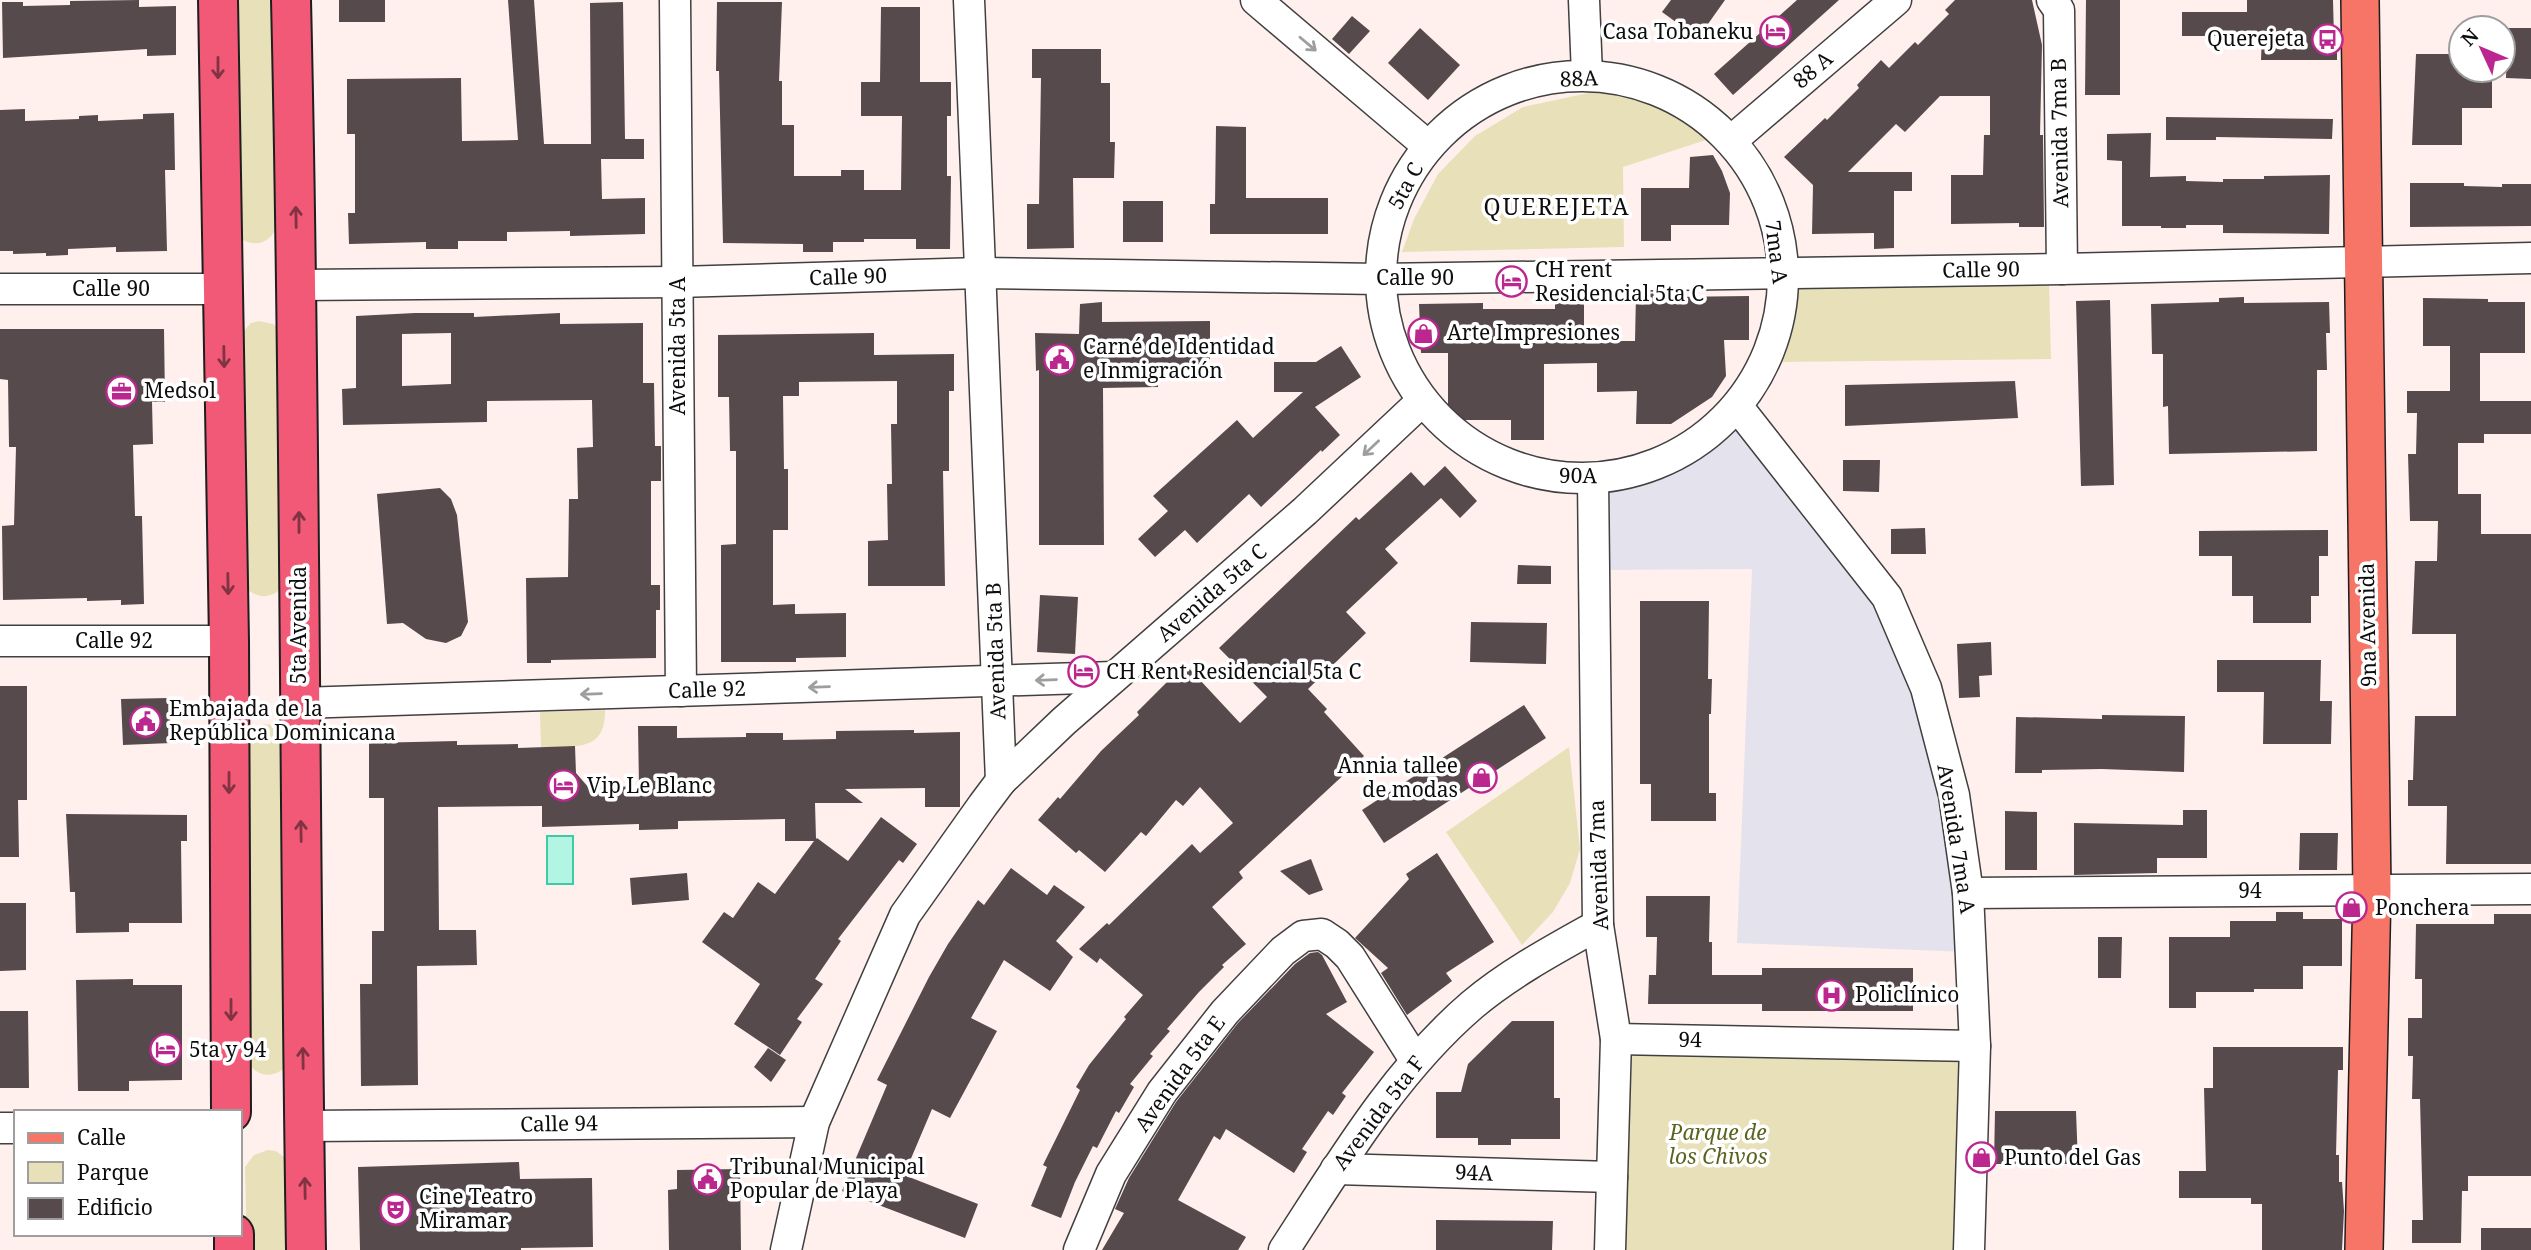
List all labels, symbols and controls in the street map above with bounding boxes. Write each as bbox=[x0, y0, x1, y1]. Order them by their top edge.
north arrow bbox=[2447, 14, 2517, 84]
hotel icon: Casa Tobaneku bbox=[1759, 15, 1793, 49]
place label: Casa Tobaneku bbox=[1602, 17, 1753, 45]
bus stop icon: Querejeta bbox=[2311, 22, 2345, 56]
text: N bbox=[2455, 23, 2484, 52]
place label: Querejeta bbox=[2207, 24, 2305, 52]
one-way arrow bbox=[1299, 36, 1317, 52]
street label: 88 A bbox=[1787, 44, 1838, 94]
one-way arrow bbox=[211, 56, 225, 79]
street label: Avenida 7ma B bbox=[2044, 58, 2074, 208]
street label: 88A bbox=[1559, 63, 1599, 93]
street label: 5ta C bbox=[1381, 157, 1429, 214]
district label: QUEREJETA bbox=[1484, 190, 1630, 222]
one-way arrow bbox=[290, 206, 303, 229]
street label: 7ma A bbox=[1759, 219, 1795, 285]
street label: Calle 90 bbox=[1942, 254, 2020, 284]
place label: CH rent Residencial 5ta C bbox=[1535, 255, 1704, 307]
street label: Calle 90 bbox=[809, 261, 887, 291]
street label: Calle 90 bbox=[1376, 263, 1454, 291]
hotel icon: CH rent Residencial 5ta C bbox=[1495, 265, 1529, 299]
street label: Calle 90 bbox=[72, 274, 150, 302]
street label: Avenida 5ta A bbox=[663, 277, 691, 415]
shop icon: Arte Impresiones bbox=[1407, 316, 1441, 350]
place label: Arte Impresiones bbox=[1447, 318, 1620, 346]
place label: Carné de Identidad e Inmigración bbox=[1083, 332, 1275, 384]
public building icon: Carné de Identidad e Inmigración bbox=[1043, 342, 1077, 376]
one-way arrow bbox=[217, 345, 230, 368]
office icon: Medsol bbox=[104, 374, 138, 408]
place label: Medsol bbox=[144, 376, 216, 404]
one-way arrow bbox=[1363, 440, 1380, 457]
street label: 90A bbox=[1559, 461, 1598, 489]
one-way arrow bbox=[292, 511, 306, 534]
street label: Avenida 5ta C bbox=[1151, 537, 1272, 648]
street label: 9na Avenida bbox=[2352, 563, 2382, 688]
street label: 5ta Avenida bbox=[284, 566, 312, 684]
one-way arrow bbox=[221, 573, 234, 596]
street label: Avenida 5ta B bbox=[979, 582, 1011, 720]
street label: Calle 92 bbox=[75, 626, 153, 654]
hotel icon: CH Rent Residencial 5ta C bbox=[1066, 655, 1100, 689]
place label: CH Rent Residencial 5ta C bbox=[1106, 657, 1362, 685]
one-way arrow bbox=[1035, 673, 1058, 686]
street label: Calle 92 bbox=[668, 674, 746, 704]
one-way arrow bbox=[808, 680, 831, 693]
one-way arrow bbox=[580, 687, 603, 700]
place label: Embajada de la República Dominicana bbox=[169, 694, 396, 746]
public building icon: Embajada de la República Dominicana bbox=[129, 704, 163, 738]
place label: Annia tallee de modas bbox=[1337, 751, 1458, 803]
shop icon: Annia tallee de modas bbox=[1464, 761, 1498, 795]
street label: Avenida 7ma A bbox=[1931, 762, 1983, 916]
hotel icon: Vip Le Blanc bbox=[547, 769, 581, 803]
one-way arrow bbox=[223, 771, 236, 794]
place label: Vip Le Blanc bbox=[587, 771, 712, 799]
street label: Avenida 7ma bbox=[1582, 799, 1614, 931]
one-way arrow bbox=[294, 819, 308, 842]
street label: 94 bbox=[2238, 876, 2262, 904]
shop icon: Ponchera bbox=[2335, 891, 2369, 925]
place label: Ponchera bbox=[2375, 893, 2470, 921]
hospital icon: Policlínico bbox=[1815, 978, 1849, 1012]
place label: Policlínico bbox=[1855, 980, 1959, 1008]
one-way arrow bbox=[224, 998, 238, 1021]
street label: Avenida 5ta E bbox=[1128, 1010, 1231, 1137]
street label: 94 bbox=[1678, 1025, 1702, 1053]
hotel icon: 5ta y 94 bbox=[149, 1033, 183, 1067]
place label: 5ta y 94 bbox=[189, 1035, 266, 1063]
one-way arrow bbox=[296, 1047, 310, 1070]
street label: Avenida 5ta F bbox=[1326, 1050, 1430, 1175]
street label: Calle 94 bbox=[520, 1108, 598, 1138]
legend bbox=[14, 1110, 242, 1236]
park label: Parque de los Chivos bbox=[1668, 1118, 1768, 1170]
text: Calle bbox=[77, 1123, 126, 1151]
shop icon: Punto del Gas bbox=[1964, 1141, 1998, 1175]
place label: Punto del Gas bbox=[2004, 1143, 2141, 1171]
place label: Tribunal Municipal Popular de Playa bbox=[730, 1152, 925, 1204]
street label: 94A bbox=[1454, 1157, 1494, 1187]
text: Parque bbox=[77, 1158, 149, 1186]
public building icon: Tribunal Municipal Popular de Playa bbox=[690, 1162, 724, 1196]
one-way arrow bbox=[298, 1177, 312, 1200]
place label: Cine Teatro Miramar bbox=[419, 1182, 533, 1234]
theatre icon: Cine Teatro Miramar bbox=[379, 1192, 413, 1226]
text: Edificio bbox=[77, 1193, 153, 1221]

